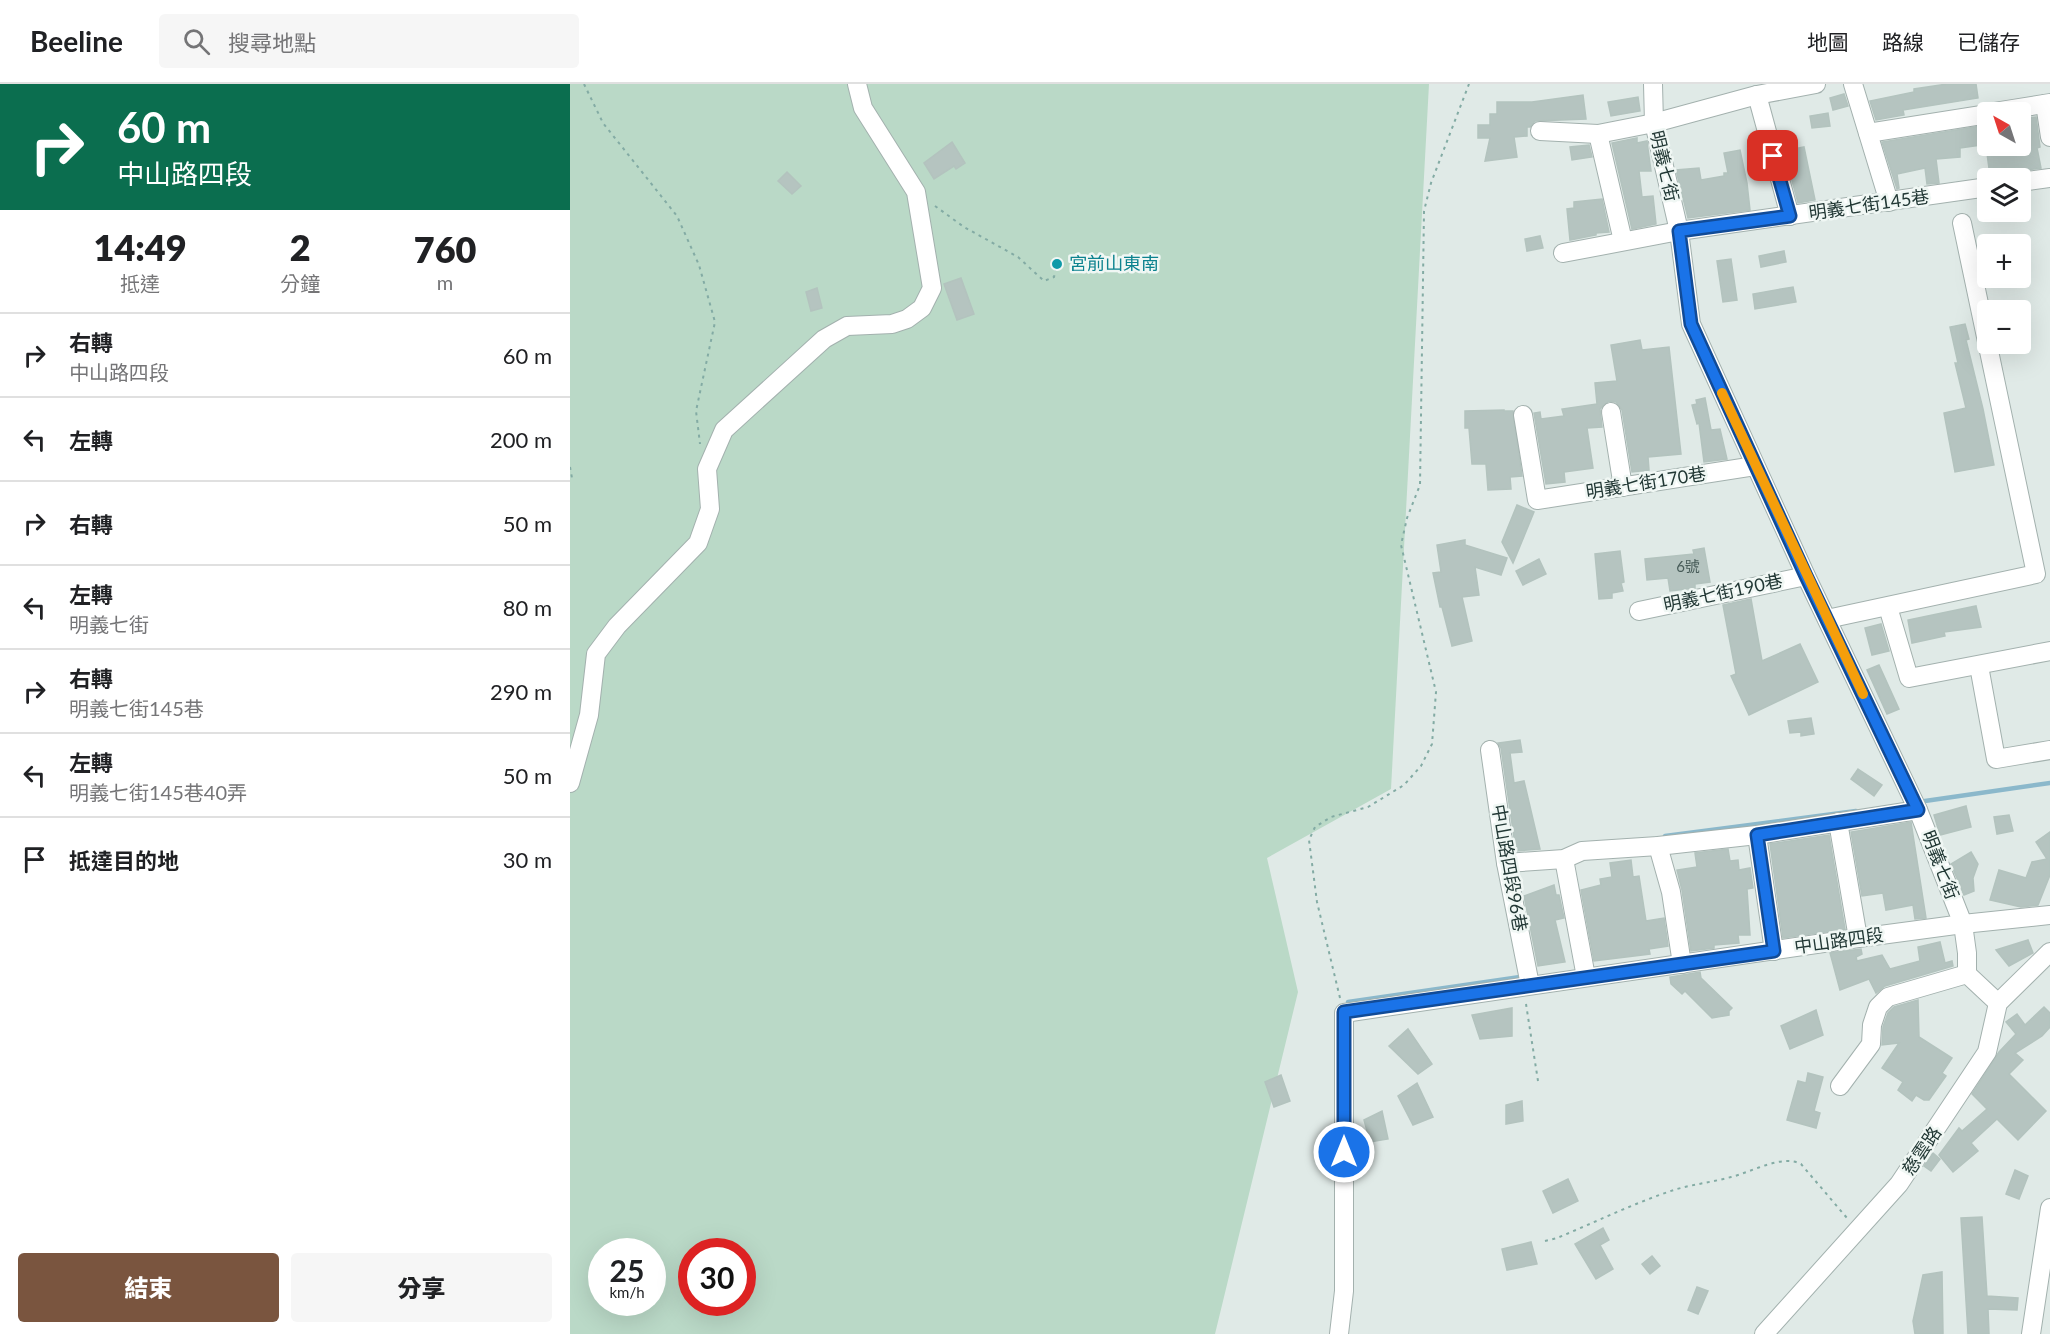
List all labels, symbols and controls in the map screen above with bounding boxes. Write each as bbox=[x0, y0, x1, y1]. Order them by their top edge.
search box bbox=[159, 14, 579, 68]
text: Beeline bbox=[30, 24, 123, 58]
icon: search bbox=[180, 25, 213, 58]
text: 搜尋地點 bbox=[228, 29, 316, 56]
text: 地圖 bbox=[1807, 29, 1849, 54]
text: 路線 bbox=[1882, 29, 1924, 54]
text: 已儲存 bbox=[1957, 29, 2020, 54]
text: 60 m bbox=[117, 102, 211, 152]
north arrow bbox=[1977, 102, 2031, 156]
map controls bbox=[1977, 102, 2031, 354]
icon: right bbox=[18, 108, 96, 186]
street label: 明義七街 bbox=[1646, 128, 1684, 203]
pin bbox=[1747, 130, 1798, 181]
icon: arrive bbox=[1756, 139, 1789, 172]
text: 中山路四段 bbox=[117, 157, 252, 190]
button: layers bbox=[1977, 168, 2031, 222]
street label: 明義七街145巷 bbox=[1807, 185, 1930, 223]
text: 14:49 bbox=[94, 225, 187, 269]
text: 2 bbox=[290, 225, 311, 269]
text: 760 bbox=[414, 227, 476, 271]
button: + bbox=[1977, 234, 2031, 288]
place label: 宮前山東南 bbox=[1069, 252, 1159, 274]
marker: 宮前山東南 bbox=[1050, 257, 1064, 271]
text: m bbox=[437, 270, 453, 294]
text: 抵達 bbox=[120, 271, 160, 295]
text: 分鐘 bbox=[280, 271, 320, 295]
button: − bbox=[1977, 300, 2031, 354]
text: 右轉 bbox=[69, 329, 113, 356]
icon: right bbox=[18, 339, 51, 372]
text: 60 m bbox=[503, 342, 552, 369]
text: 中山路四段 bbox=[69, 360, 169, 384]
icon: left bbox=[18, 423, 51, 456]
text: 200 m bbox=[490, 426, 552, 453]
text: 左轉 bbox=[69, 427, 113, 454]
street label: 明義七街170巷 bbox=[1584, 462, 1707, 502]
icon: right bbox=[18, 507, 51, 540]
text: 50 m bbox=[503, 510, 552, 537]
text: 右轉 bbox=[69, 511, 113, 538]
house number: 6號 bbox=[1676, 557, 1700, 575]
street label: 明義七街190巷 bbox=[1661, 569, 1784, 615]
text: 左轉 bbox=[69, 581, 113, 608]
icon: left bbox=[18, 591, 51, 624]
text: 80 m bbox=[503, 594, 552, 621]
text: 明義七街 bbox=[69, 612, 149, 636]
text: 右轉 bbox=[69, 665, 113, 692]
icon: right bbox=[18, 675, 51, 708]
text: 290 m bbox=[490, 678, 552, 705]
text: 明義七街145巷 bbox=[69, 696, 204, 720]
text: 左轉 bbox=[69, 749, 113, 776]
icon: left bbox=[18, 759, 51, 792]
text: 50 m bbox=[503, 762, 552, 789]
text: 明義七街145巷40弄 bbox=[69, 780, 247, 804]
street label: 中山路四段96巷 bbox=[1488, 802, 1532, 933]
street label: 明義七街 bbox=[1918, 827, 1964, 902]
icon: arrive bbox=[18, 843, 51, 876]
text: 30 m bbox=[503, 846, 552, 873]
text: 抵達目的地 bbox=[69, 847, 179, 874]
street label: 中山路四段 bbox=[1793, 923, 1885, 957]
position arrow bbox=[1312, 1120, 1376, 1184]
street label: 慈雲路 bbox=[1897, 1122, 1945, 1179]
speed limit sign: 30 bbox=[678, 1238, 756, 1316]
text: 25 bbox=[610, 1252, 644, 1288]
button: 結束 bbox=[18, 1253, 279, 1322]
button: 分享 bbox=[291, 1253, 552, 1322]
text: km/h bbox=[609, 1283, 645, 1301]

